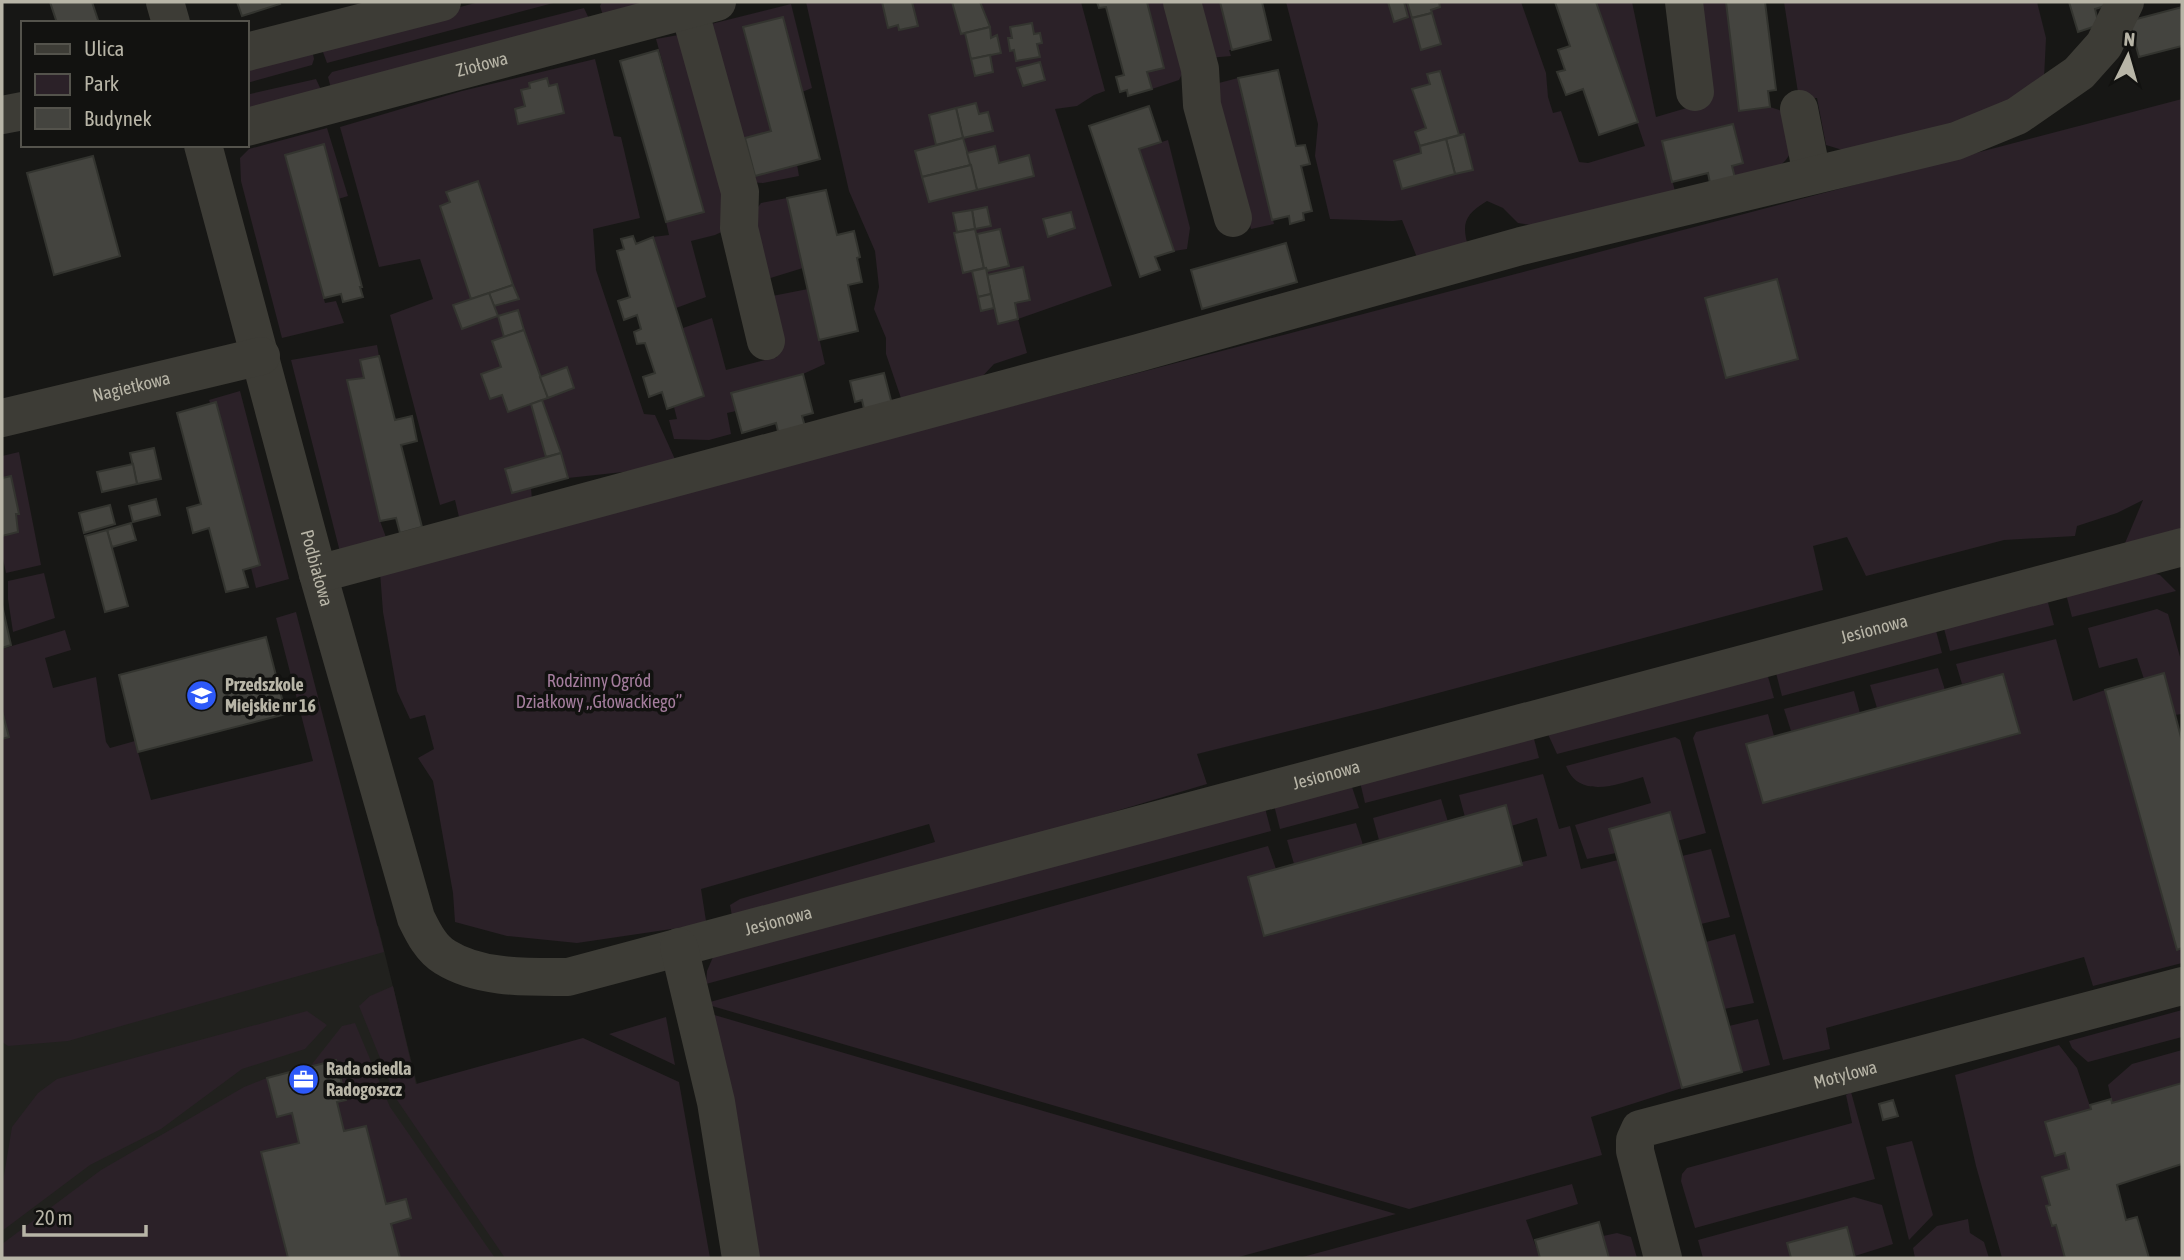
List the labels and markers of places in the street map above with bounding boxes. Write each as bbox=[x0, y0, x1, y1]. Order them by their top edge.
place label: Przedszkole Miejskie nr 16 bbox=[225, 674, 316, 716]
school or university icon: Przedszkole Miejskie nr 16 bbox=[185, 678, 219, 712]
place label: Rada osiedla Radogoszcz bbox=[326, 1058, 411, 1100]
office icon: Rada osiedla Radogoszcz bbox=[286, 1062, 320, 1096]

